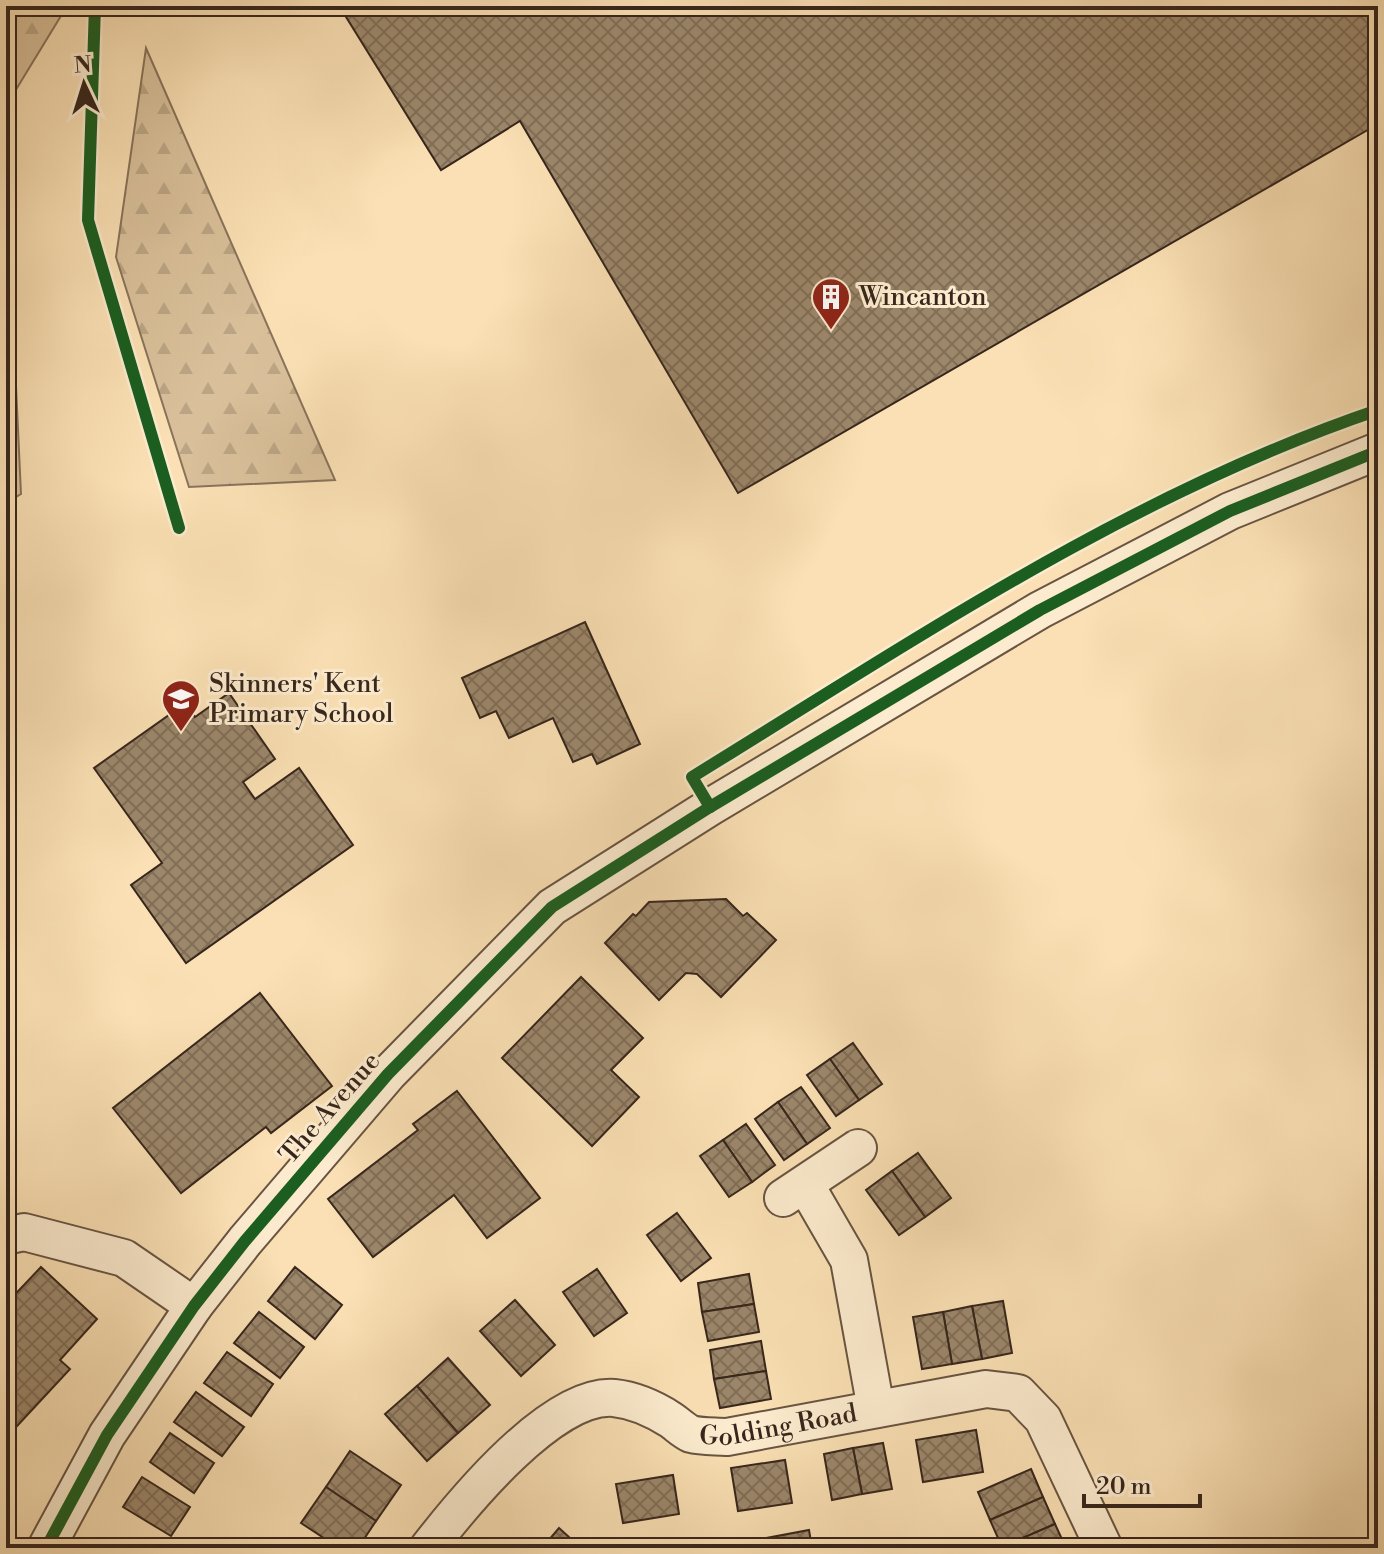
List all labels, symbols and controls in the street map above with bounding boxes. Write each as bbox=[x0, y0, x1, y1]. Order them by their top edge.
north arrow bbox=[44, 44, 124, 124]
text: N bbox=[73, 51, 93, 80]
building icon: Wincanton bbox=[810, 276, 852, 331]
place label: Wincanton bbox=[858, 281, 987, 313]
place label: Skinners' Kent Primary School bbox=[209, 668, 394, 730]
school or university icon: Skinners' Kent Primary School bbox=[160, 678, 202, 733]
street label: The Avenue bbox=[273, 1046, 387, 1170]
street label: Golding Road bbox=[699, 1397, 860, 1453]
scale bar bbox=[1084, 1458, 1200, 1508]
text: 20 m bbox=[1096, 1472, 1152, 1502]

